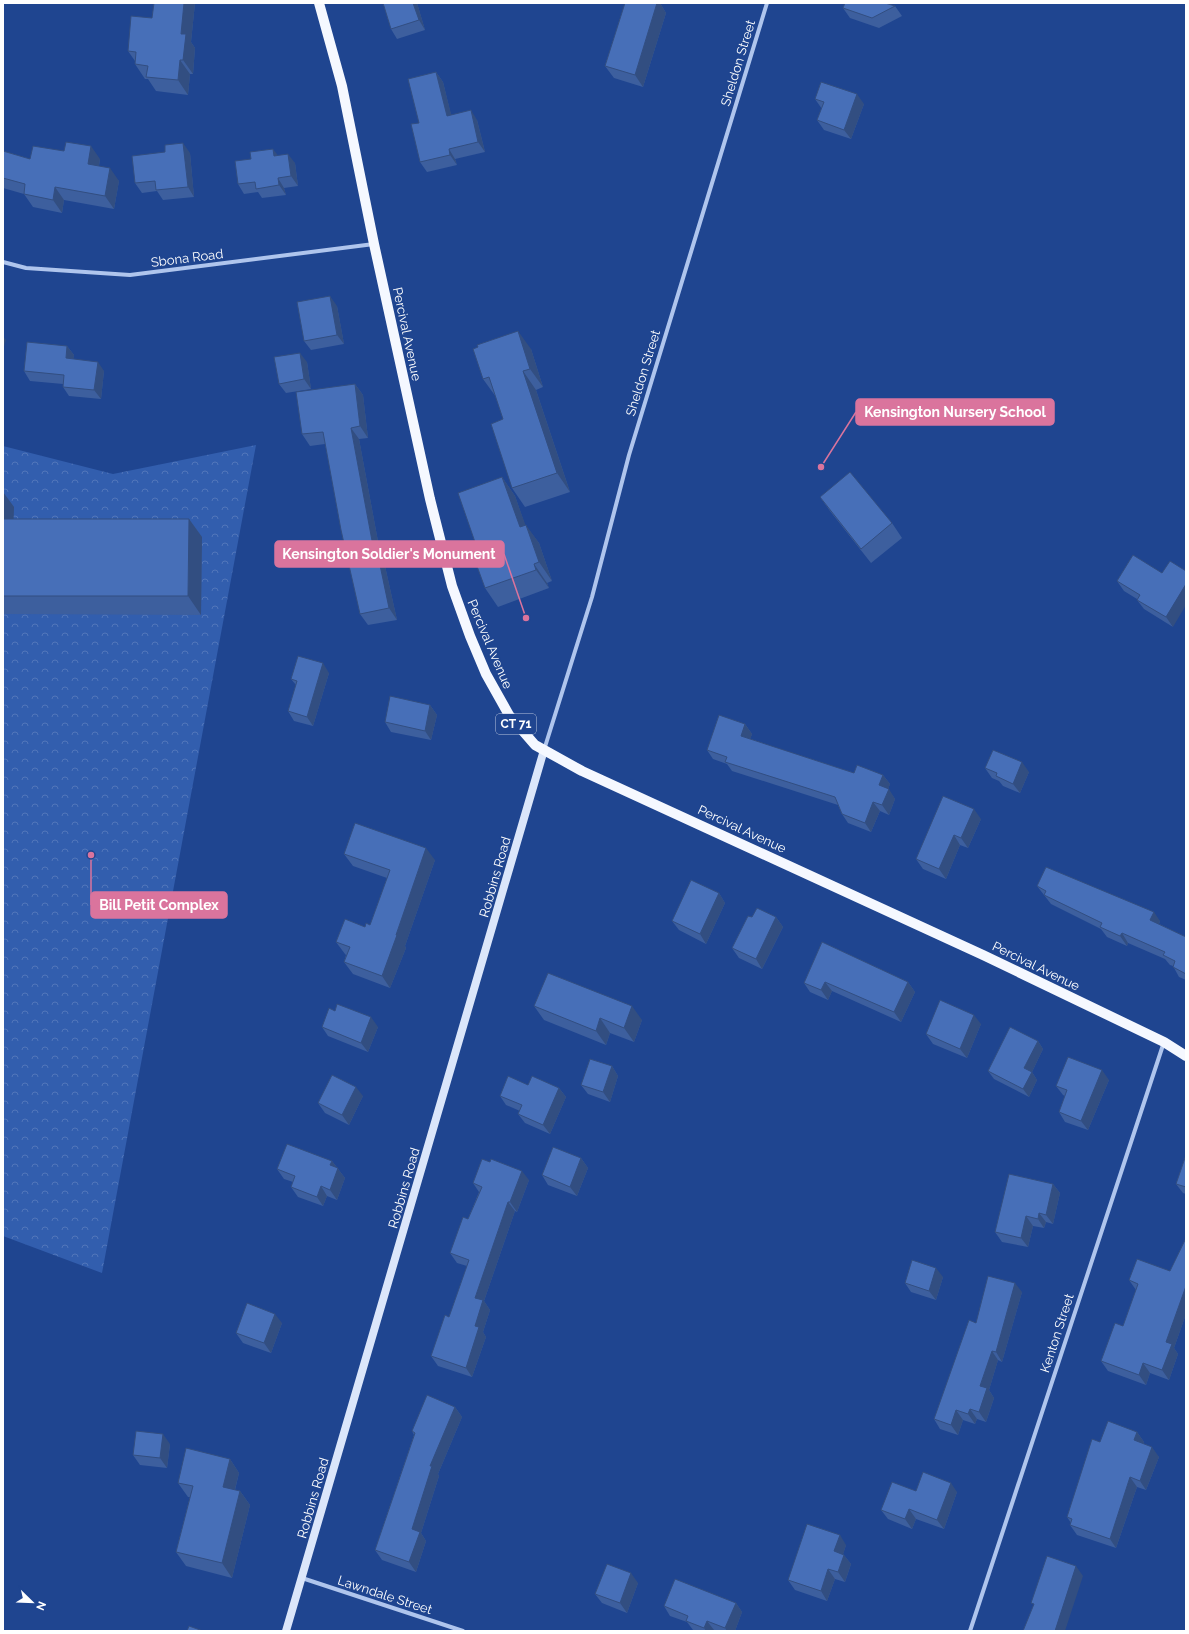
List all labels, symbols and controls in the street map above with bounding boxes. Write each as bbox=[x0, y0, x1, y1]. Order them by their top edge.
street label: Sheldon Street bbox=[718, 17, 758, 108]
street label: Sbona Road bbox=[150, 246, 224, 270]
street label: Percival Avenue bbox=[390, 286, 424, 383]
street label: Sheldon Street bbox=[623, 327, 663, 418]
callout: Kensington Nursery School bbox=[856, 399, 1054, 425]
text: Kensington Nursery School bbox=[864, 404, 1046, 420]
callout: Kensington Soldier's Monument bbox=[275, 541, 504, 567]
text: Kensington Soldier's Monument bbox=[282, 546, 496, 562]
street label: Percival Avenue bbox=[464, 597, 516, 691]
road number: CT 71 bbox=[496, 714, 536, 734]
street label: Percival Avenue bbox=[696, 802, 789, 856]
street label: Robbins Road bbox=[476, 835, 514, 919]
callout: Bill Petit Complex bbox=[91, 892, 227, 918]
text: Bill Petit Complex bbox=[99, 897, 219, 913]
street label: Percival Avenue bbox=[990, 938, 1083, 994]
street label: Robbins Road bbox=[385, 1146, 423, 1230]
street label: Kenton Street bbox=[1037, 1291, 1077, 1374]
street label: Robbins Road bbox=[294, 1456, 332, 1540]
street label: Lawndale Street bbox=[336, 1573, 435, 1618]
north arrow bbox=[12, 1582, 52, 1622]
text: N bbox=[33, 1599, 48, 1612]

